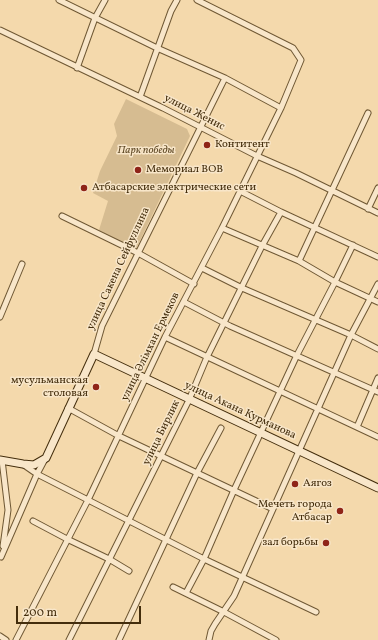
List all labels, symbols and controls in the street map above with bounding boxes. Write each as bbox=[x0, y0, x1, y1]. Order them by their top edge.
street label: улица Женис bbox=[161, 92, 227, 134]
place label: Контитент bbox=[215, 138, 270, 152]
marker: Контитент bbox=[202, 140, 212, 150]
park label: Парк победы bbox=[118, 144, 174, 158]
place label: Мемориал ВОВ bbox=[146, 163, 223, 177]
marker: Мемориал ВОВ bbox=[133, 165, 143, 175]
place label: Атбасарские электрические сети bbox=[92, 181, 256, 195]
marker: Атбасарские электрические сети bbox=[79, 183, 89, 193]
street label: улица Сакена Сейфуллина bbox=[85, 206, 153, 332]
street label: улица Әлімхан Ермеков bbox=[119, 290, 183, 404]
place label: мусульманская столовая bbox=[11, 374, 88, 400]
street label: улица Акана Курманова bbox=[182, 379, 298, 443]
marker: мусульманская столовая bbox=[91, 382, 101, 392]
street label: улица Бирлик bbox=[140, 398, 184, 468]
place label: Аягоз bbox=[303, 477, 332, 491]
marker: Аягоз bbox=[290, 479, 300, 489]
place label: Мечеть города Атбасар bbox=[258, 498, 332, 524]
marker: Мечеть города Атбасар bbox=[335, 506, 345, 516]
place label: зал борьбы bbox=[262, 536, 318, 550]
marker: зал борьбы bbox=[321, 538, 331, 548]
scale bar bbox=[18, 598, 143, 624]
text: 200 m bbox=[23, 605, 57, 621]

